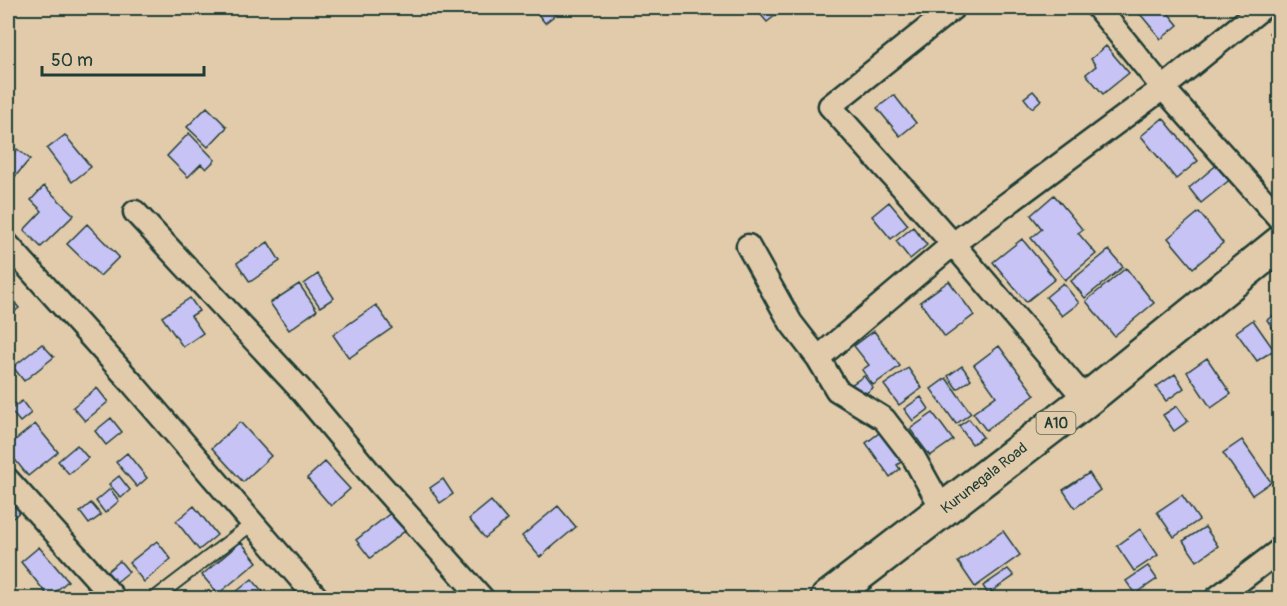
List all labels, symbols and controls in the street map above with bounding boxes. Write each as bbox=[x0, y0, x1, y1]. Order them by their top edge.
scale bar bbox=[42, 39, 204, 77]
text: 50 m bbox=[51, 49, 93, 72]
road number: A10 bbox=[1036, 412, 1076, 434]
street label: Kurunegala Road bbox=[937, 439, 1031, 518]

